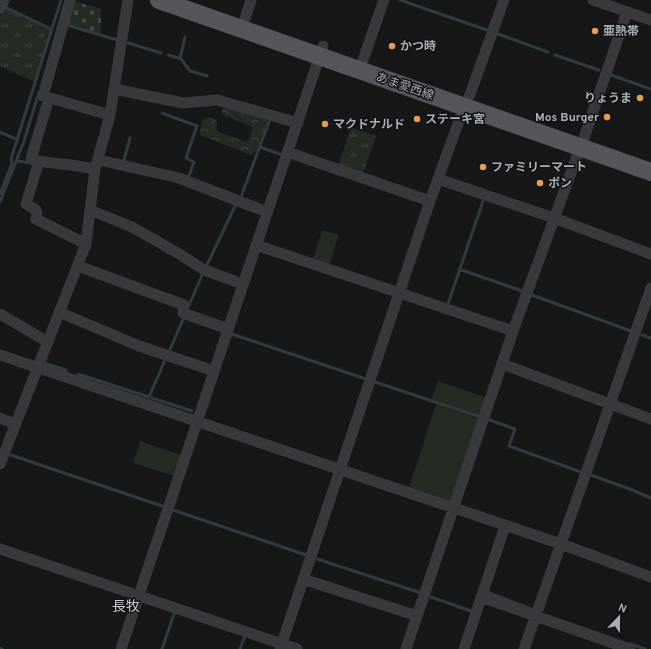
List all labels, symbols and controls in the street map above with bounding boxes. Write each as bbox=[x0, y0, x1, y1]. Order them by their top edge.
place label: 亜熱帯 bbox=[603, 24, 639, 40]
marker: 亜熱帯 bbox=[590, 26, 600, 36]
place label: かつ時 bbox=[400, 39, 436, 55]
marker: かつ時 bbox=[387, 41, 397, 51]
street label: あま愛西線 bbox=[374, 70, 436, 104]
place label: りょうま bbox=[584, 91, 632, 107]
marker: りょうま bbox=[635, 93, 645, 103]
place label: Mos Burger bbox=[535, 110, 599, 126]
place label: ステーキ宮 bbox=[425, 112, 485, 128]
marker: Mos Burger bbox=[602, 112, 612, 122]
marker: ステーキ宮 bbox=[412, 114, 422, 124]
place label: マクドナルド bbox=[333, 117, 405, 133]
marker: マクドナルド bbox=[320, 119, 330, 129]
place label: ファミリーマート bbox=[491, 160, 587, 176]
marker: ファミリーマート bbox=[478, 162, 488, 172]
place label: ボン bbox=[548, 176, 572, 192]
marker: ボン bbox=[535, 178, 545, 188]
north arrow bbox=[599, 597, 639, 637]
district label: 長牧 bbox=[112, 598, 140, 616]
text: N bbox=[616, 601, 629, 617]

